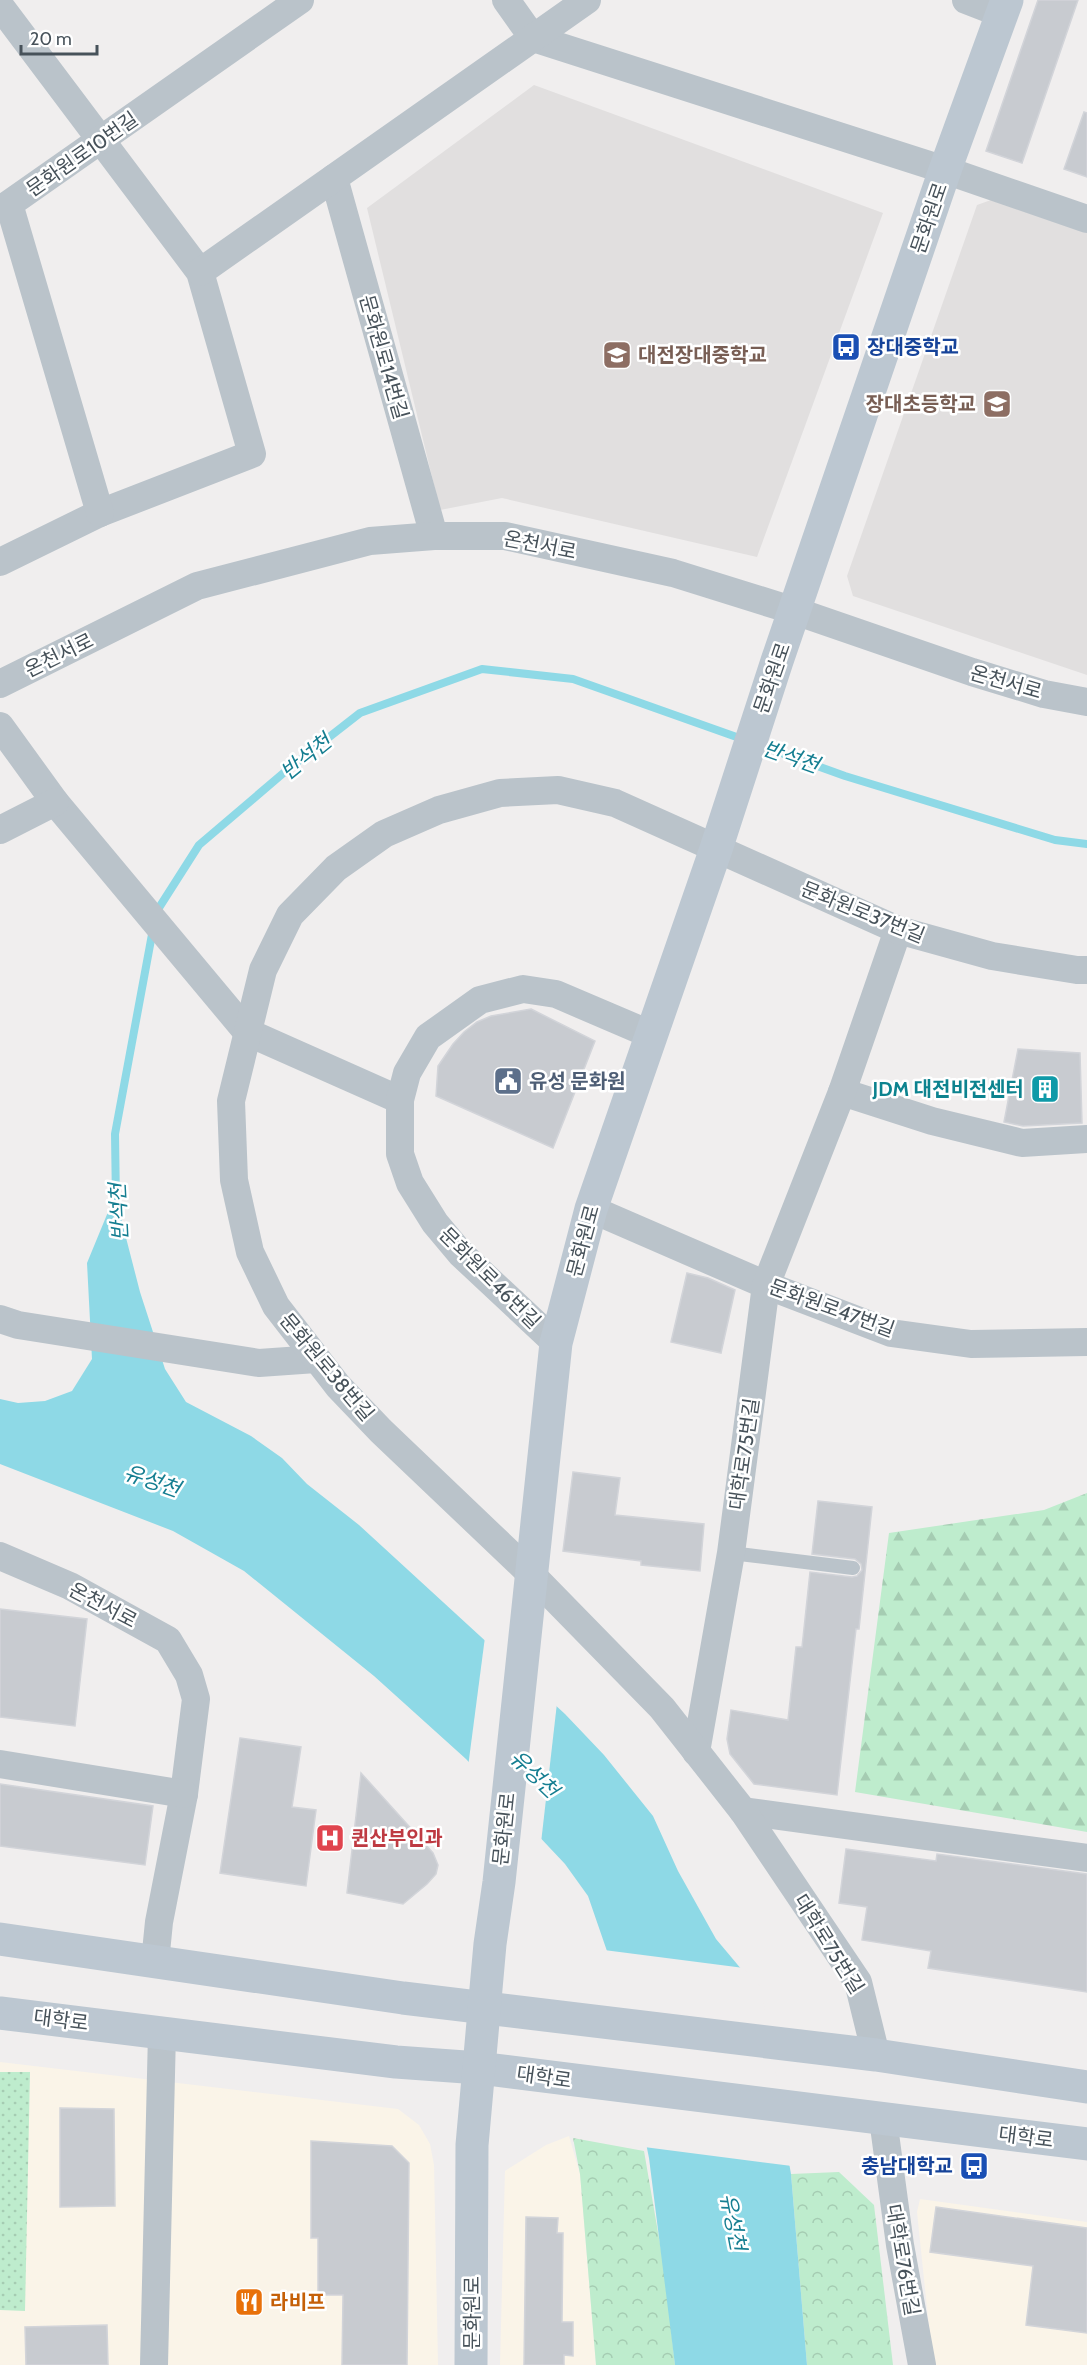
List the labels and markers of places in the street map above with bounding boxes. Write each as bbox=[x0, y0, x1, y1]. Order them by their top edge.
bus stop icon: 장대중학교 bbox=[830, 331, 862, 363]
place label: 장대중학교 bbox=[867, 335, 959, 359]
school or university icon: 대전장대중학교 bbox=[601, 339, 633, 371]
place label: 대전장대중학교 bbox=[638, 343, 767, 367]
school or university icon: 장대초등학교 bbox=[981, 388, 1013, 420]
place label: 장대초등학교 bbox=[866, 392, 976, 416]
public building icon: 유성 문화원 bbox=[492, 1065, 524, 1097]
place label: 유성 문화원 bbox=[529, 1069, 626, 1093]
building icon: JDM 대전비전센터 bbox=[1029, 1073, 1061, 1105]
place label: JDM 대전비전센터 bbox=[872, 1077, 1024, 1101]
hospital icon: 퀸산부인과 bbox=[314, 1822, 346, 1854]
place label: 퀸산부인과 bbox=[351, 1826, 443, 1850]
bus stop icon: 충남대학교 bbox=[958, 2150, 990, 2182]
place label: 충남대학교 bbox=[861, 2154, 953, 2178]
restaurant icon: 라비프 bbox=[233, 2286, 265, 2318]
place label: 라비프 bbox=[270, 2290, 325, 2314]

